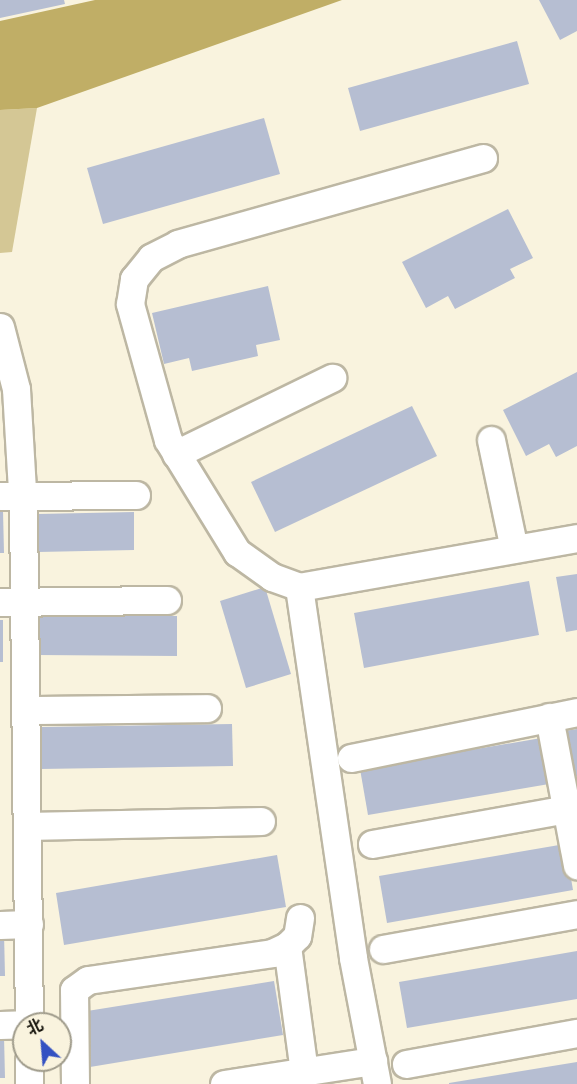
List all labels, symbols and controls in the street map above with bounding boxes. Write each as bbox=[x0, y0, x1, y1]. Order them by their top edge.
north arrow bbox=[12, 1012, 72, 1072]
text: 北 bbox=[23, 1014, 47, 1040]

